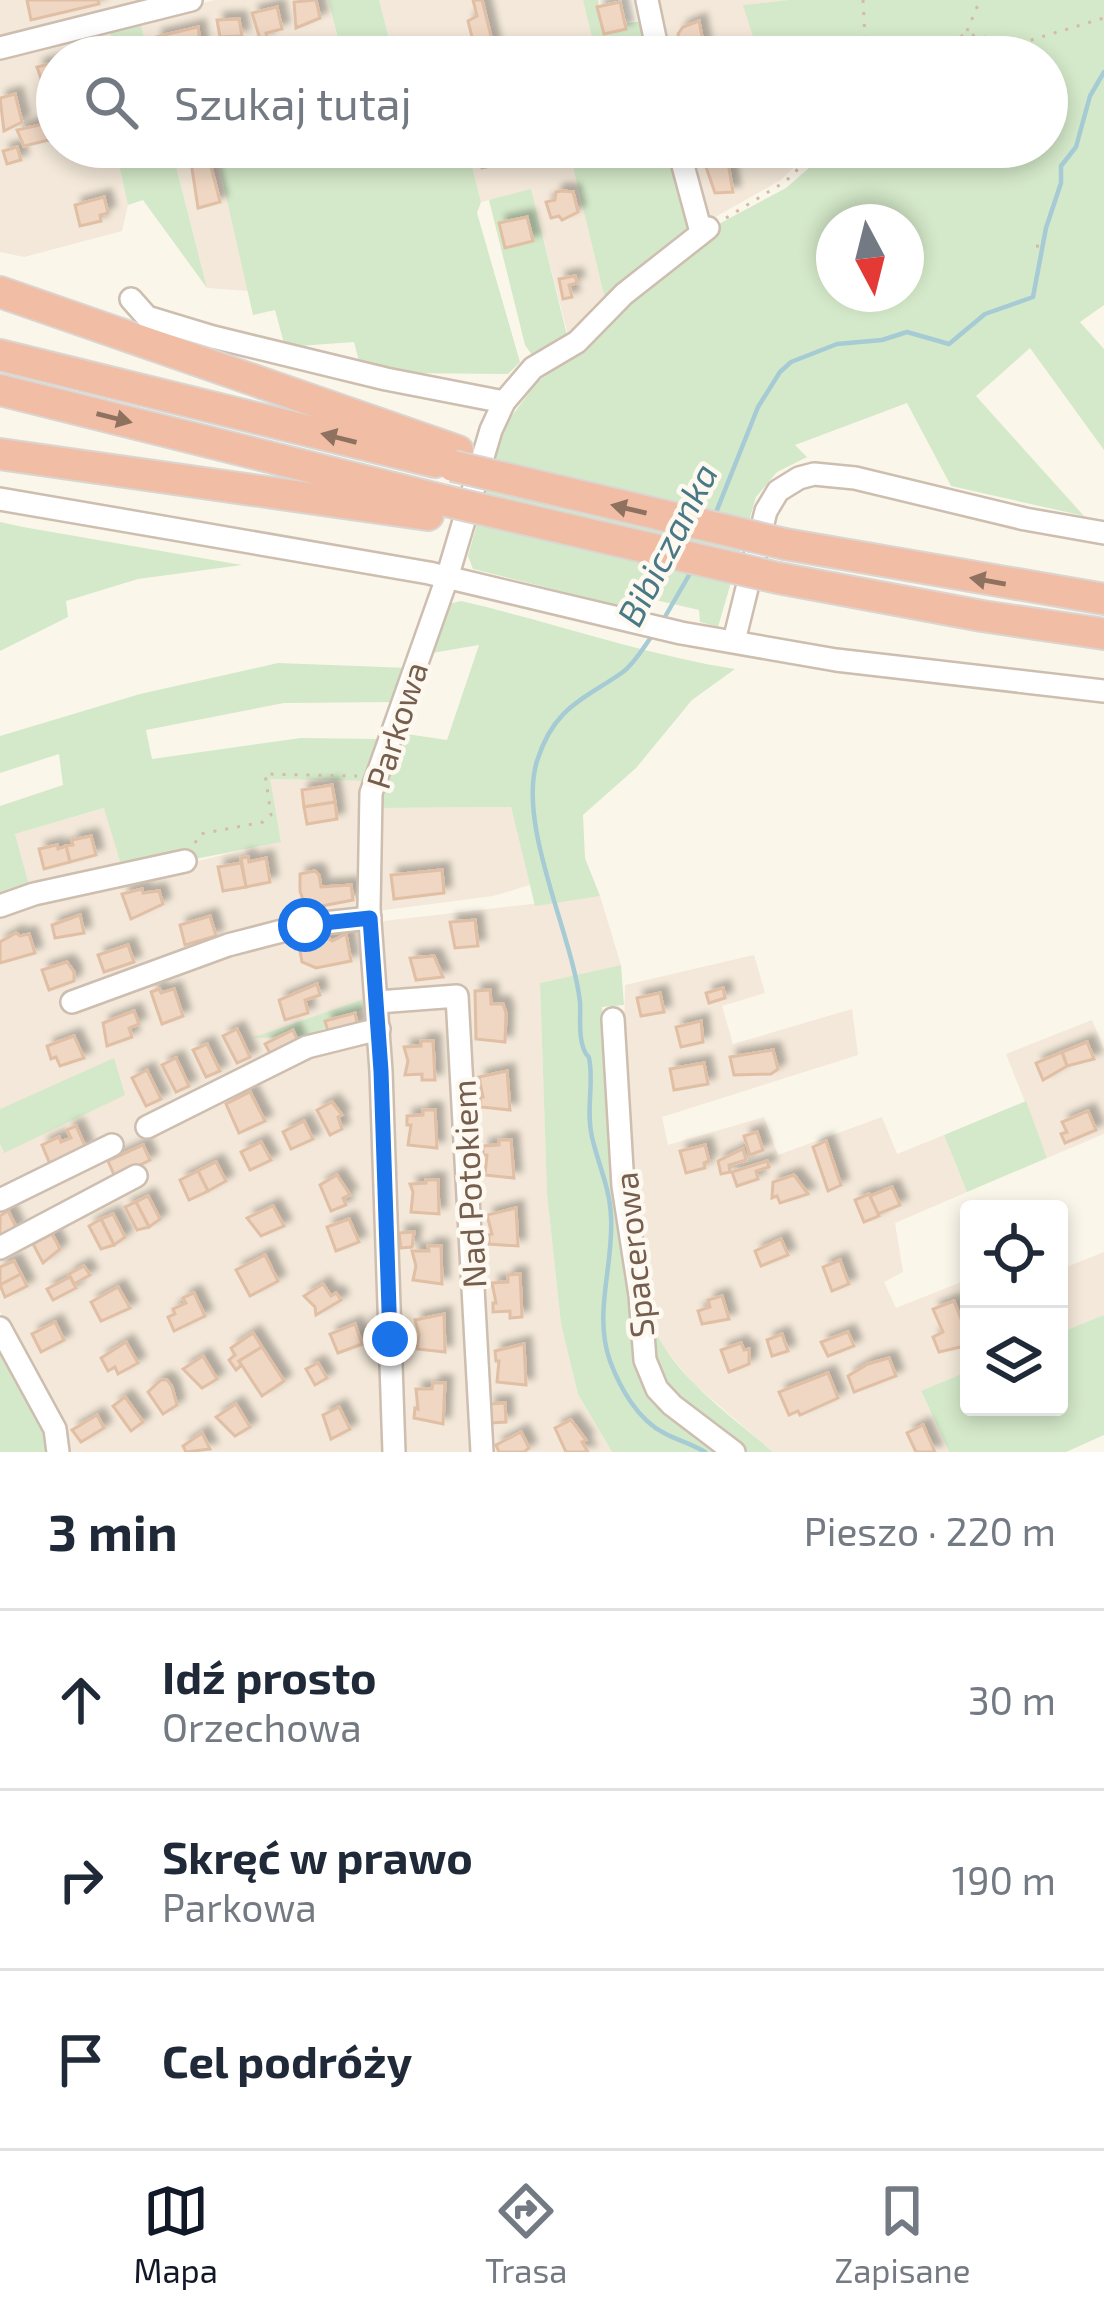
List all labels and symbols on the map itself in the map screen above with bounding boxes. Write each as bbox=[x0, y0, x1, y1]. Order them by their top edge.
north arrow bbox=[816, 204, 924, 312]
one-way arrow bbox=[95, 409, 132, 428]
one-way arrow bbox=[321, 428, 358, 447]
water label: Bibiczanka bbox=[607, 455, 725, 633]
one-way arrow bbox=[611, 499, 648, 518]
one-way arrow bbox=[969, 572, 1007, 590]
street label: Parkowa bbox=[357, 657, 435, 793]
route start bbox=[278, 898, 332, 952]
street label: Nad Potokiem bbox=[443, 1079, 493, 1289]
street label: Spacerowa bbox=[604, 1170, 662, 1340]
route end bbox=[363, 1312, 417, 1366]

